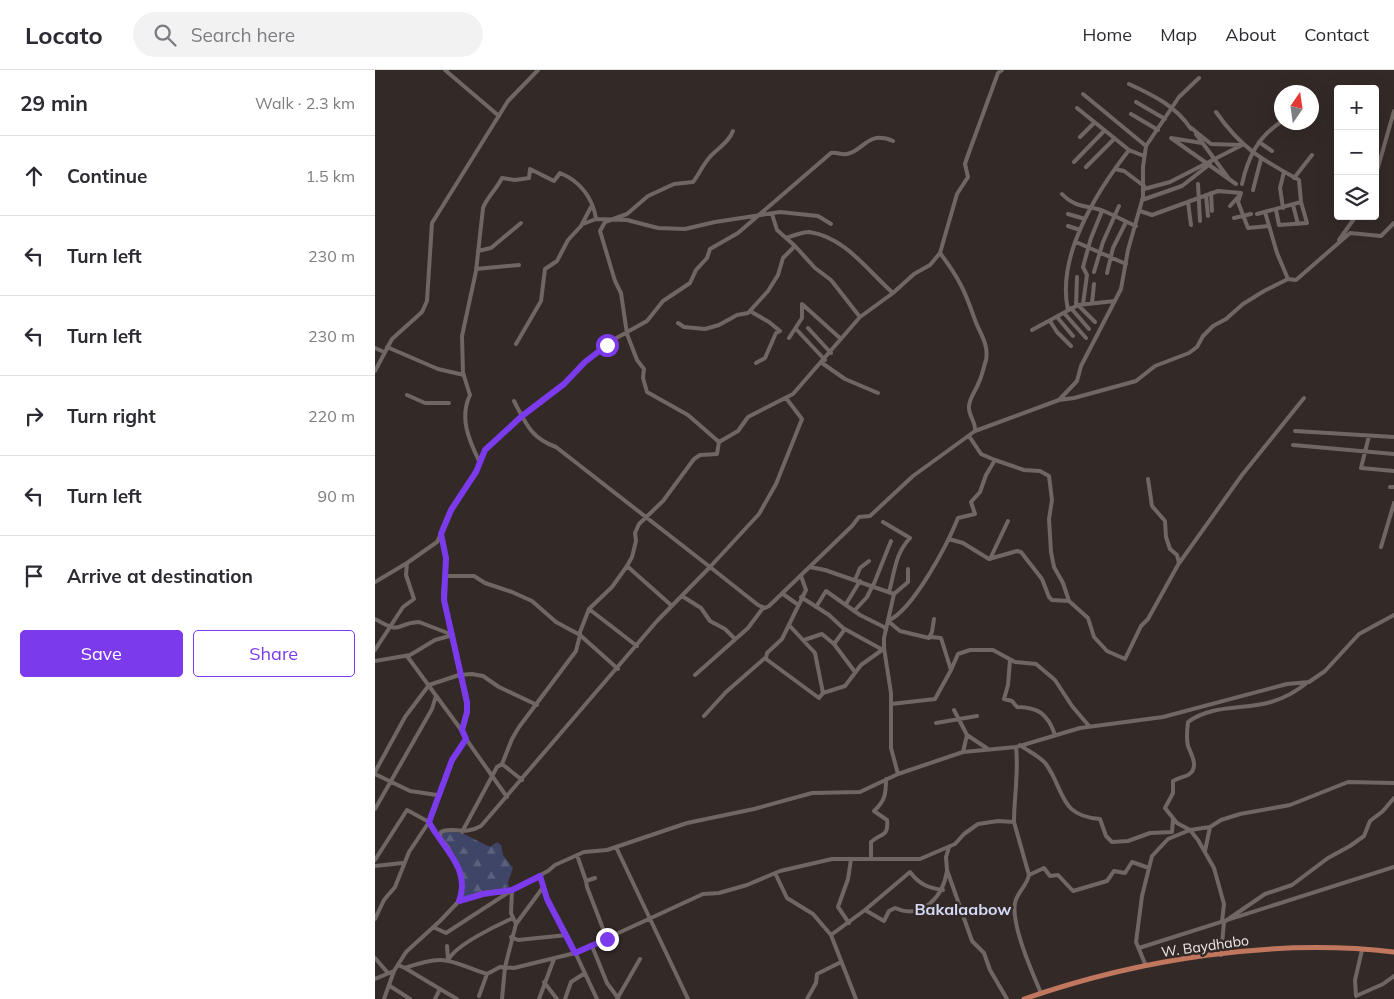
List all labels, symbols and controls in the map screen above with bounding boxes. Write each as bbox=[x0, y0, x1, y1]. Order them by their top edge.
search box bbox=[133, 12, 483, 57]
text: Locato bbox=[25, 20, 103, 50]
icon: search bbox=[151, 21, 179, 49]
text: Search here bbox=[191, 23, 295, 47]
text: Home bbox=[1082, 23, 1132, 46]
text: Map bbox=[1160, 23, 1197, 46]
text: About bbox=[1225, 23, 1276, 46]
text: Contact bbox=[1304, 23, 1369, 46]
north arrow bbox=[1274, 85, 1319, 130]
map controls bbox=[1334, 85, 1379, 220]
button: + bbox=[1334, 85, 1379, 130]
text: 29 min bbox=[20, 90, 88, 116]
text: Walk · 2.3 km bbox=[255, 93, 355, 113]
button: − bbox=[1334, 130, 1379, 175]
icon: ahead bbox=[20, 162, 48, 190]
text: Continue bbox=[67, 164, 147, 188]
text: 1.5 km bbox=[306, 166, 355, 186]
button: layers bbox=[1334, 175, 1379, 220]
icon: left bbox=[20, 242, 48, 270]
text: Turn left bbox=[67, 244, 142, 268]
text: 230 m bbox=[308, 246, 355, 266]
icon: left bbox=[20, 322, 48, 350]
text: Turn left bbox=[67, 324, 142, 348]
text: 230 m bbox=[308, 326, 355, 346]
route start bbox=[596, 334, 619, 357]
icon: right bbox=[20, 402, 48, 430]
text: Turn right bbox=[67, 404, 156, 428]
text: 220 m bbox=[308, 406, 355, 426]
icon: left bbox=[20, 482, 48, 510]
text: Turn left bbox=[67, 484, 142, 508]
text: 90 m bbox=[318, 486, 355, 506]
icon: arrive bbox=[20, 562, 48, 590]
text: Arrive at destination bbox=[67, 564, 253, 588]
button: Save bbox=[20, 630, 183, 677]
button: Share bbox=[193, 630, 355, 677]
district label: Bakalaabow bbox=[914, 899, 1012, 919]
route end bbox=[596, 928, 619, 951]
street label: W. Baydhabo bbox=[1160, 931, 1250, 961]

